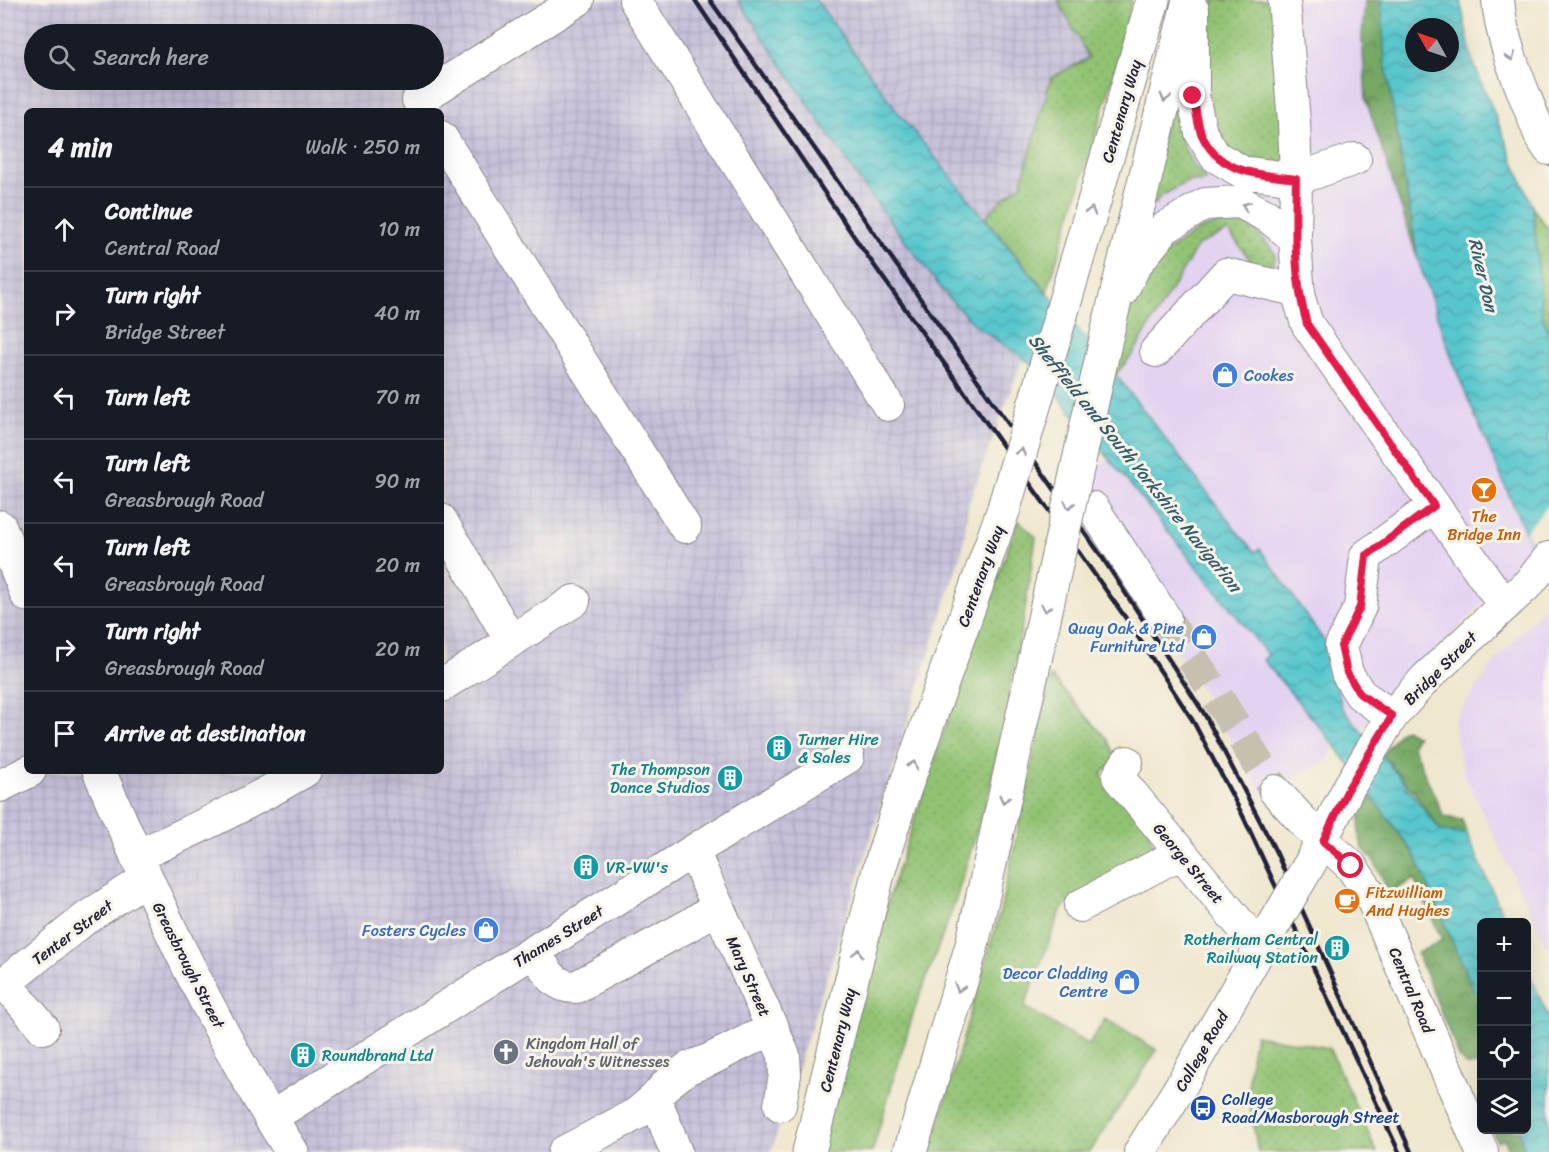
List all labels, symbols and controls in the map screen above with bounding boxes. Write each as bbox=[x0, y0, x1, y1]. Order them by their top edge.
north arrow bbox=[1405, 18, 1459, 72]
search box bbox=[24, 24, 444, 90]
text: Search here bbox=[93, 38, 209, 77]
icon: search bbox=[45, 41, 78, 74]
one-way arrow bbox=[1503, 51, 1516, 62]
street label: Centenary Way bbox=[1093, 55, 1150, 166]
route end bbox=[1179, 82, 1205, 108]
one-way arrow bbox=[1159, 92, 1172, 102]
text: 4 min bbox=[48, 124, 112, 170]
text: Walk · 250 m bbox=[306, 130, 420, 165]
text: Continue bbox=[105, 192, 193, 231]
one-way arrow bbox=[1242, 201, 1253, 213]
one-way arrow bbox=[1084, 206, 1097, 216]
text: 10 m bbox=[378, 212, 420, 247]
icon: ahead bbox=[48, 213, 81, 246]
text: Central Road bbox=[105, 231, 219, 266]
water label: River Don bbox=[1459, 235, 1508, 317]
text: Turn right bbox=[105, 276, 200, 315]
text: 40 m bbox=[374, 296, 420, 331]
icon: right bbox=[48, 297, 81, 330]
text: Bridge Street bbox=[105, 315, 225, 350]
water label: Sheffield and South Yorkshire Navigation bbox=[1020, 326, 1251, 601]
shop icon: Cookes bbox=[1210, 360, 1240, 390]
place label: Cookes bbox=[1244, 361, 1294, 390]
text: Turn left bbox=[105, 378, 190, 417]
text: 70 m bbox=[375, 380, 420, 415]
icon: left bbox=[48, 381, 81, 414]
text: Turn left bbox=[105, 444, 190, 483]
one-way arrow bbox=[1014, 447, 1026, 458]
text: 90 m bbox=[375, 464, 420, 499]
icon: left bbox=[48, 465, 81, 498]
bar icon: The Bridge Inn bbox=[1469, 475, 1499, 505]
text: Greasbrough Road bbox=[105, 483, 263, 518]
one-way arrow bbox=[1063, 500, 1076, 510]
place label: The Bridge Inn bbox=[1447, 502, 1521, 549]
street label: Centenary Way bbox=[949, 520, 1013, 631]
text: Turn left bbox=[105, 528, 190, 567]
text: 20 m bbox=[375, 548, 420, 583]
icon: left bbox=[48, 549, 81, 582]
text: Greasbrough Road bbox=[105, 567, 263, 602]
one-way arrow bbox=[1041, 603, 1054, 613]
text: Turn right bbox=[105, 612, 200, 651]
place label: Quay Oak & Pine Furniture Ltd bbox=[1068, 614, 1186, 661]
shop icon: Quay Oak & Pine Furniture Ltd bbox=[1189, 622, 1219, 652]
street label: Bridge Street bbox=[1396, 624, 1485, 713]
text: 20 m bbox=[375, 632, 420, 667]
icon: right bbox=[48, 633, 81, 666]
text: Greasbrough Road bbox=[105, 651, 263, 686]
text: Arrive at destination bbox=[105, 714, 306, 753]
icon: arrive bbox=[48, 717, 81, 750]
place label: Turner Hire & Sales bbox=[798, 725, 879, 772]
building icon: Turner Hire & Sales bbox=[764, 733, 794, 763]
place label: The Thompson Dance Studios bbox=[610, 755, 711, 802]
one-way arrow bbox=[905, 761, 918, 771]
building icon: The Thompson Dance Studios bbox=[715, 763, 745, 793]
one-way arrow bbox=[999, 793, 1012, 803]
street label: George Street bbox=[1146, 816, 1232, 911]
building icon: VR-VW's bbox=[571, 852, 601, 882]
route start bbox=[1337, 852, 1363, 878]
place label: VR-VW's bbox=[606, 853, 668, 882]
place label: Fitzwilliam And Hughes bbox=[1365, 878, 1450, 925]
cafe icon: Fitzwilliam And Hughes bbox=[1332, 886, 1362, 916]
street label: Tenter Street bbox=[25, 892, 120, 973]
street label: Greasbrough Street bbox=[144, 897, 233, 1034]
street label: Thames Street bbox=[507, 897, 610, 976]
shop icon: Fosters Cycles bbox=[471, 915, 501, 945]
place label: Fosters Cycles bbox=[362, 916, 467, 945]
map controls bbox=[1477, 918, 1531, 1134]
button: + bbox=[1477, 918, 1531, 972]
place label: Rotherham Central Railway Station bbox=[1184, 925, 1318, 972]
street label: Mary Street bbox=[718, 931, 779, 1022]
building icon: Rotherham Central Railway Station bbox=[1322, 933, 1352, 963]
street label: Central Road bbox=[1380, 943, 1443, 1039]
one-way arrow bbox=[851, 948, 864, 958]
place label: Decor Cladding Centre bbox=[1003, 959, 1108, 1006]
shop icon: Decor Cladding Centre bbox=[1112, 967, 1142, 997]
button: − bbox=[1477, 972, 1531, 1026]
one-way arrow bbox=[954, 982, 966, 993]
street label: Centenary Way bbox=[811, 984, 865, 1095]
street label: College Road bbox=[1166, 1004, 1237, 1097]
button: locate bbox=[1477, 1026, 1531, 1080]
place label: Kingdom Hall of Jehovah's Witnesses bbox=[525, 1029, 670, 1076]
church icon: Kingdom Hall of Jehovah's Witnesses bbox=[491, 1037, 521, 1067]
building icon: Roundbrand Ltd bbox=[288, 1040, 318, 1070]
place label: Roundbrand Ltd bbox=[322, 1041, 434, 1070]
button: layers bbox=[1477, 1080, 1531, 1134]
place label: College Road/Masborough Street bbox=[1222, 1085, 1400, 1132]
bus stop icon: College Road/Masborough Street bbox=[1188, 1093, 1218, 1123]

